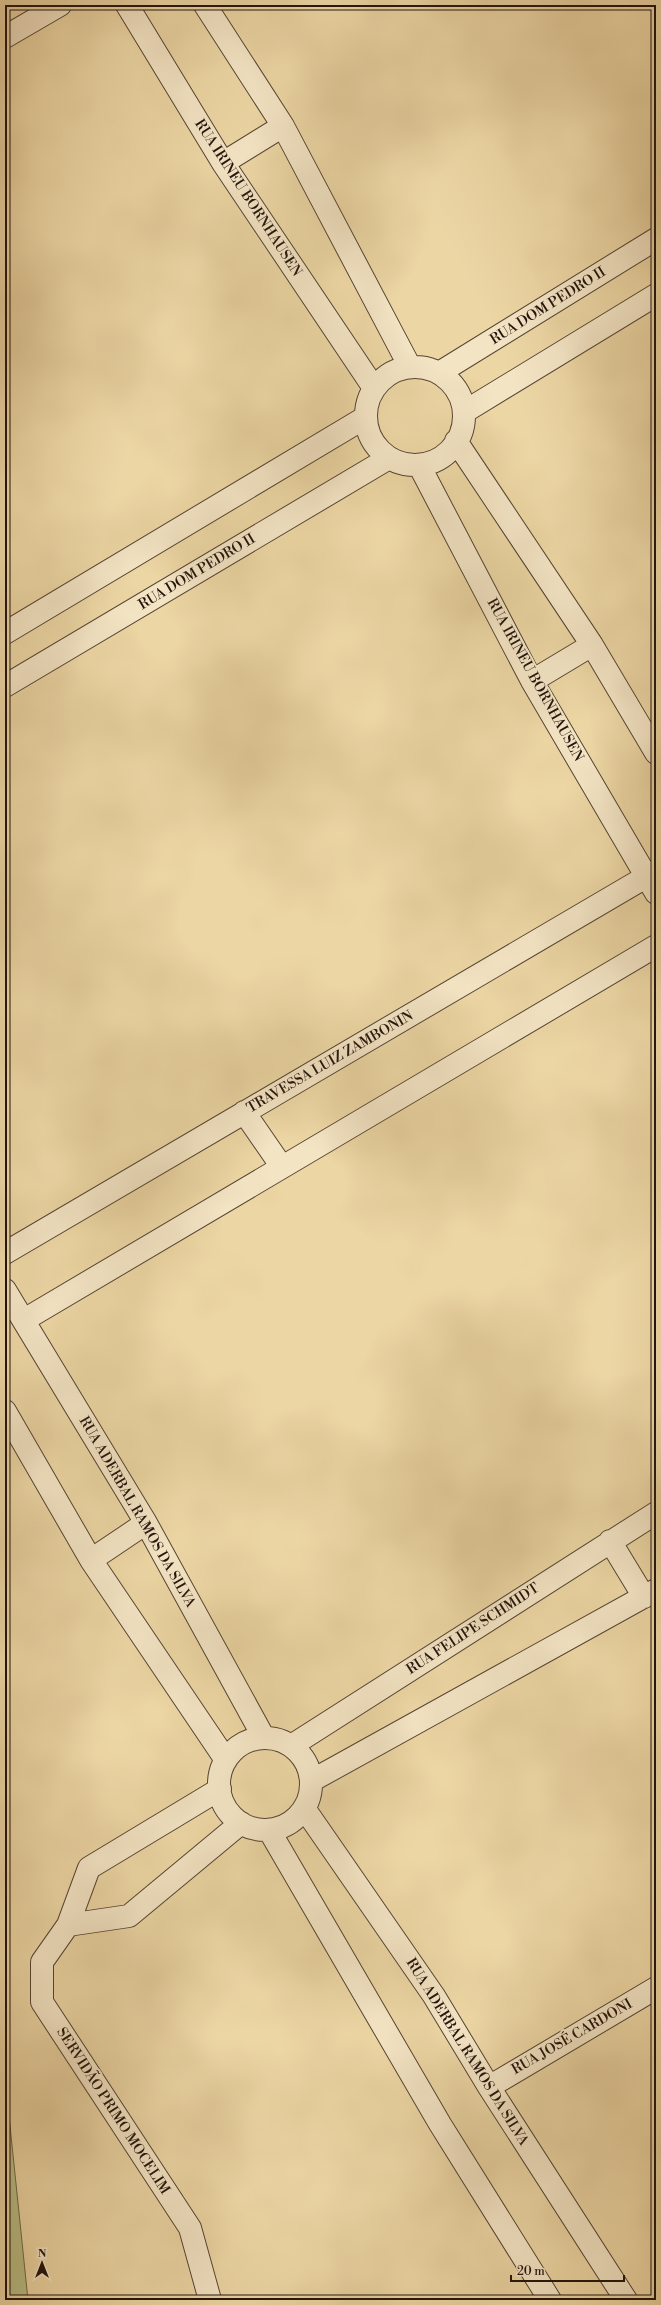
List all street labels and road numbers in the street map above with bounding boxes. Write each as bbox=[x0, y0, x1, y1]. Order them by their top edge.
street label: RUA IRINEU BORNHAUSEN bbox=[190, 116, 306, 281]
street label: RUA DOM PEDRO II bbox=[487, 263, 610, 349]
street label: RUA DOM PEDRO II bbox=[135, 530, 259, 614]
street label: RUA IRINEU BORNHAUSEN bbox=[483, 595, 588, 765]
street label: TRAVESSA LUIZ ZAMBONIN bbox=[243, 1007, 417, 1117]
street label: RUA ADERBAL RAMOS DA SILVA bbox=[75, 1413, 199, 1611]
street label: RUA FELIPE SCHMIDT bbox=[403, 1579, 543, 1679]
street label: RUA ADERBAL RAMOS DA SILVA bbox=[402, 1955, 533, 2149]
street label: RUA JOSÉ CARDONI bbox=[508, 1993, 636, 2079]
street label: SERVIDÃO PRIMO MOCELIM bbox=[52, 2023, 176, 2198]

